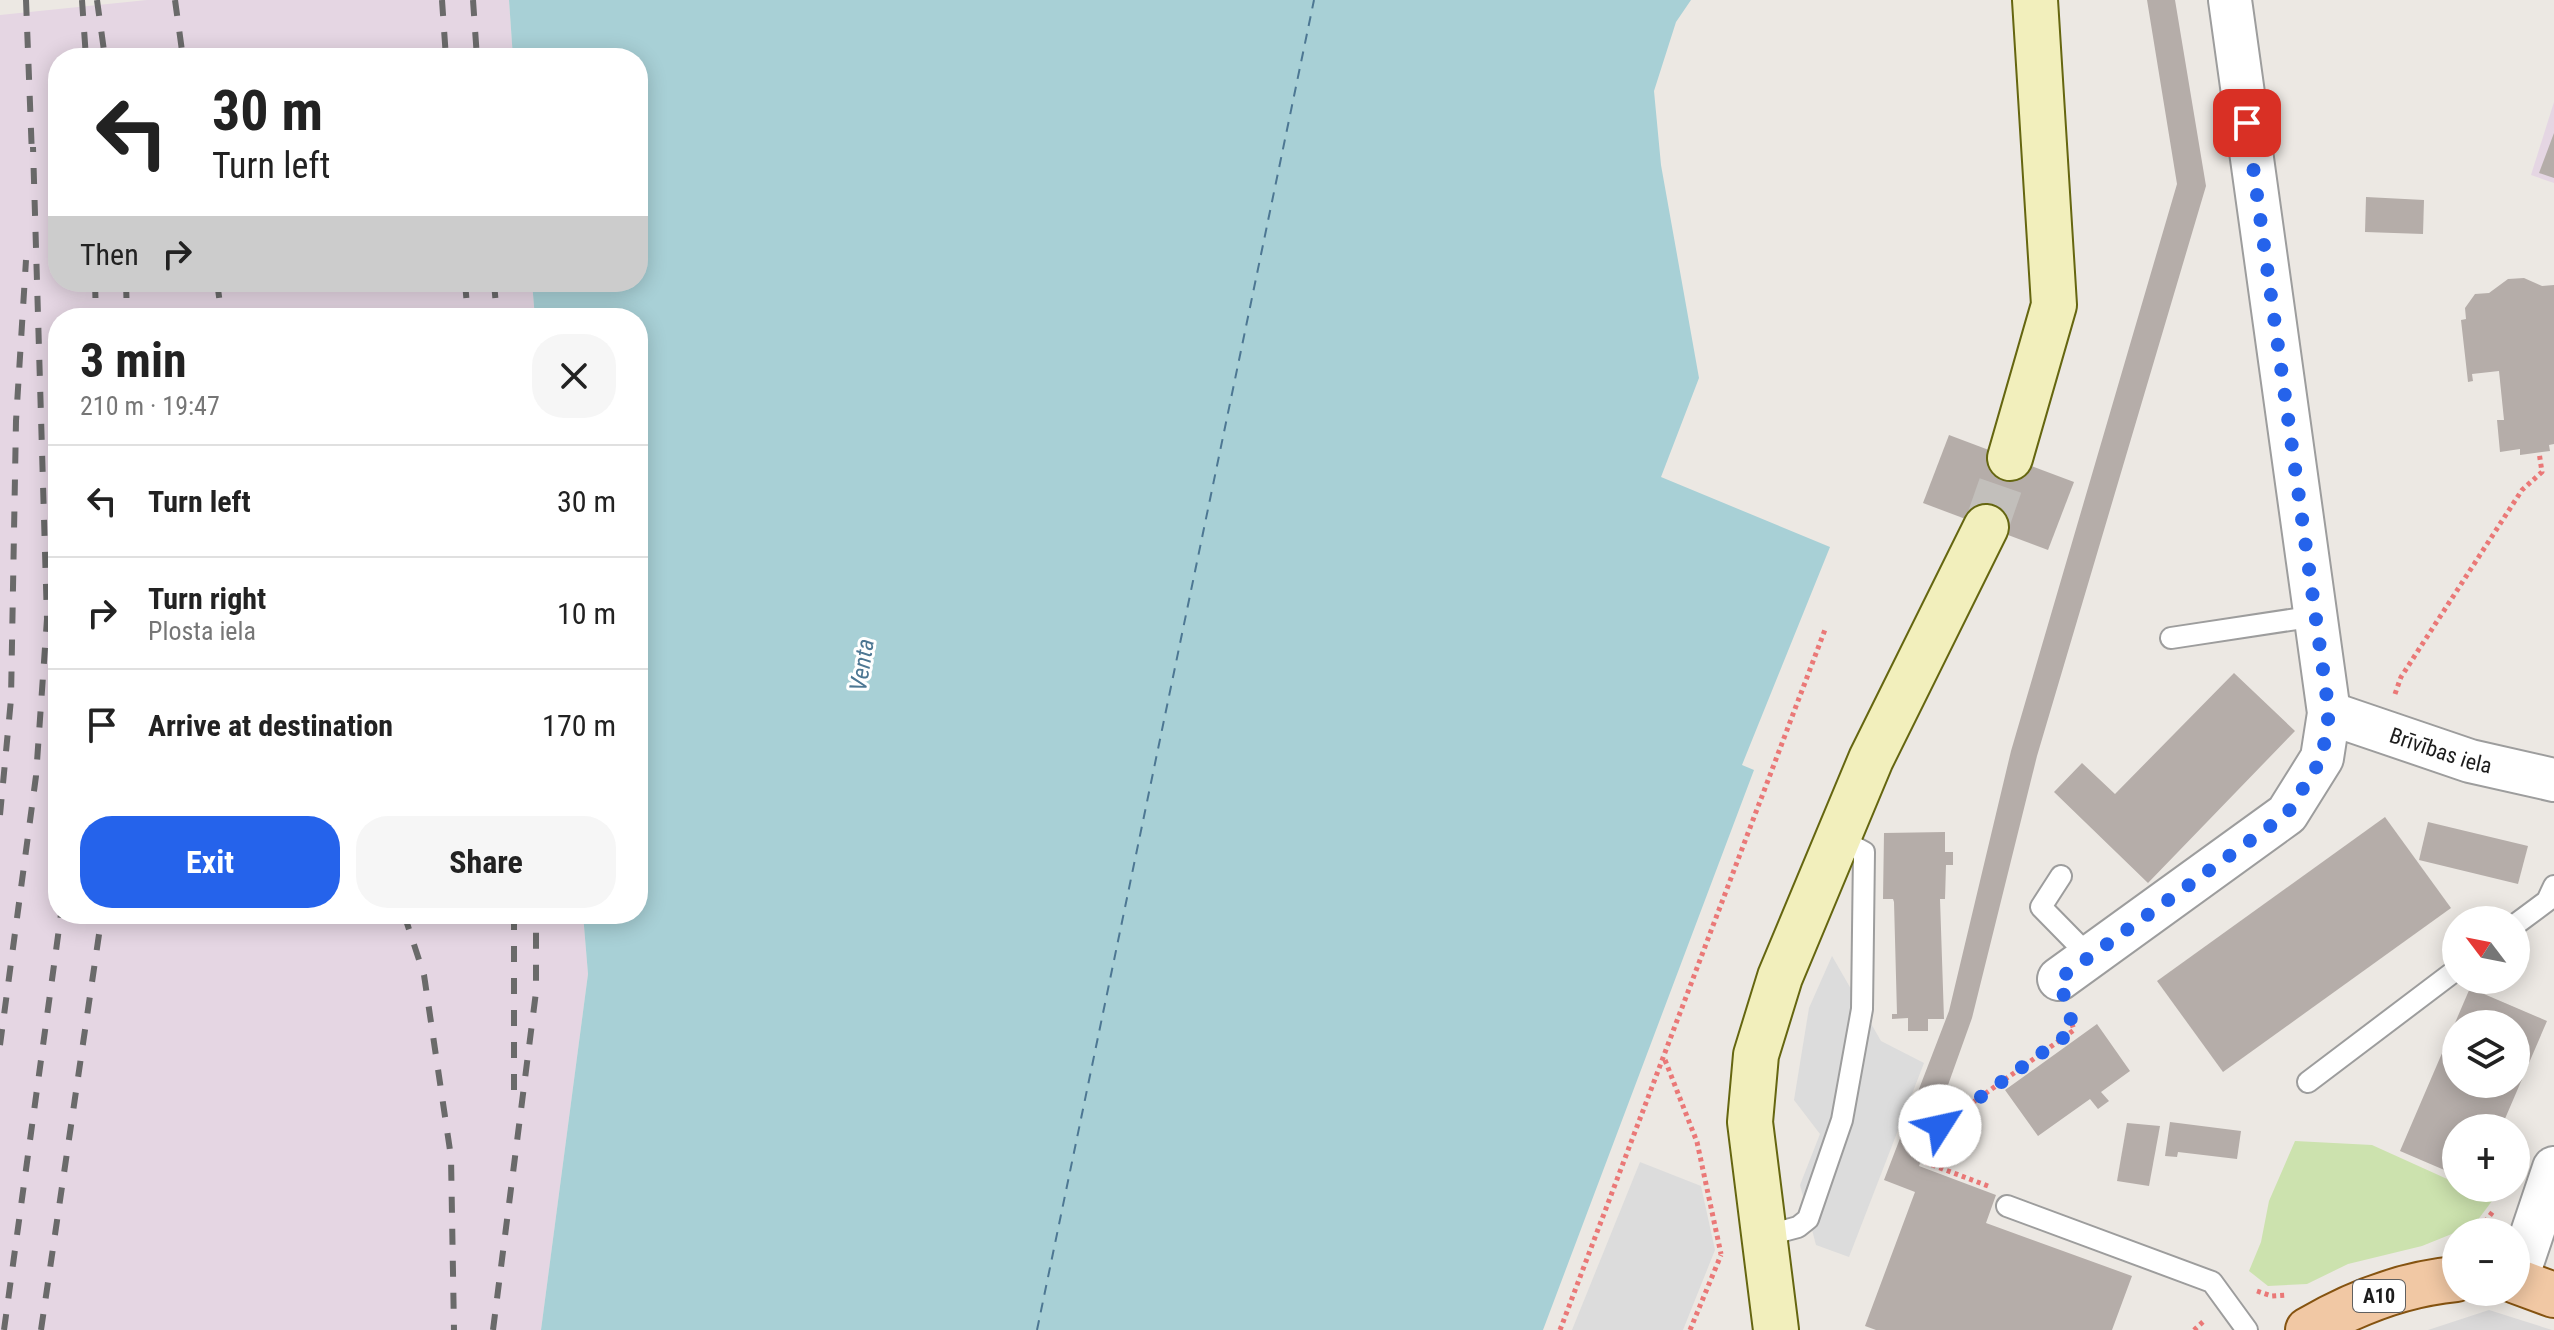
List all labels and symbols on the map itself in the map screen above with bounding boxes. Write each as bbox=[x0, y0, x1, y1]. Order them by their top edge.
pin bbox=[2213, 89, 2281, 157]
water label: Venta bbox=[844, 637, 880, 693]
street label: Brīvības iela bbox=[2386, 722, 2494, 778]
north arrow bbox=[2442, 906, 2530, 994]
position arrow bbox=[1898, 1084, 1982, 1168]
road number: A10 bbox=[2353, 1280, 2405, 1312]

